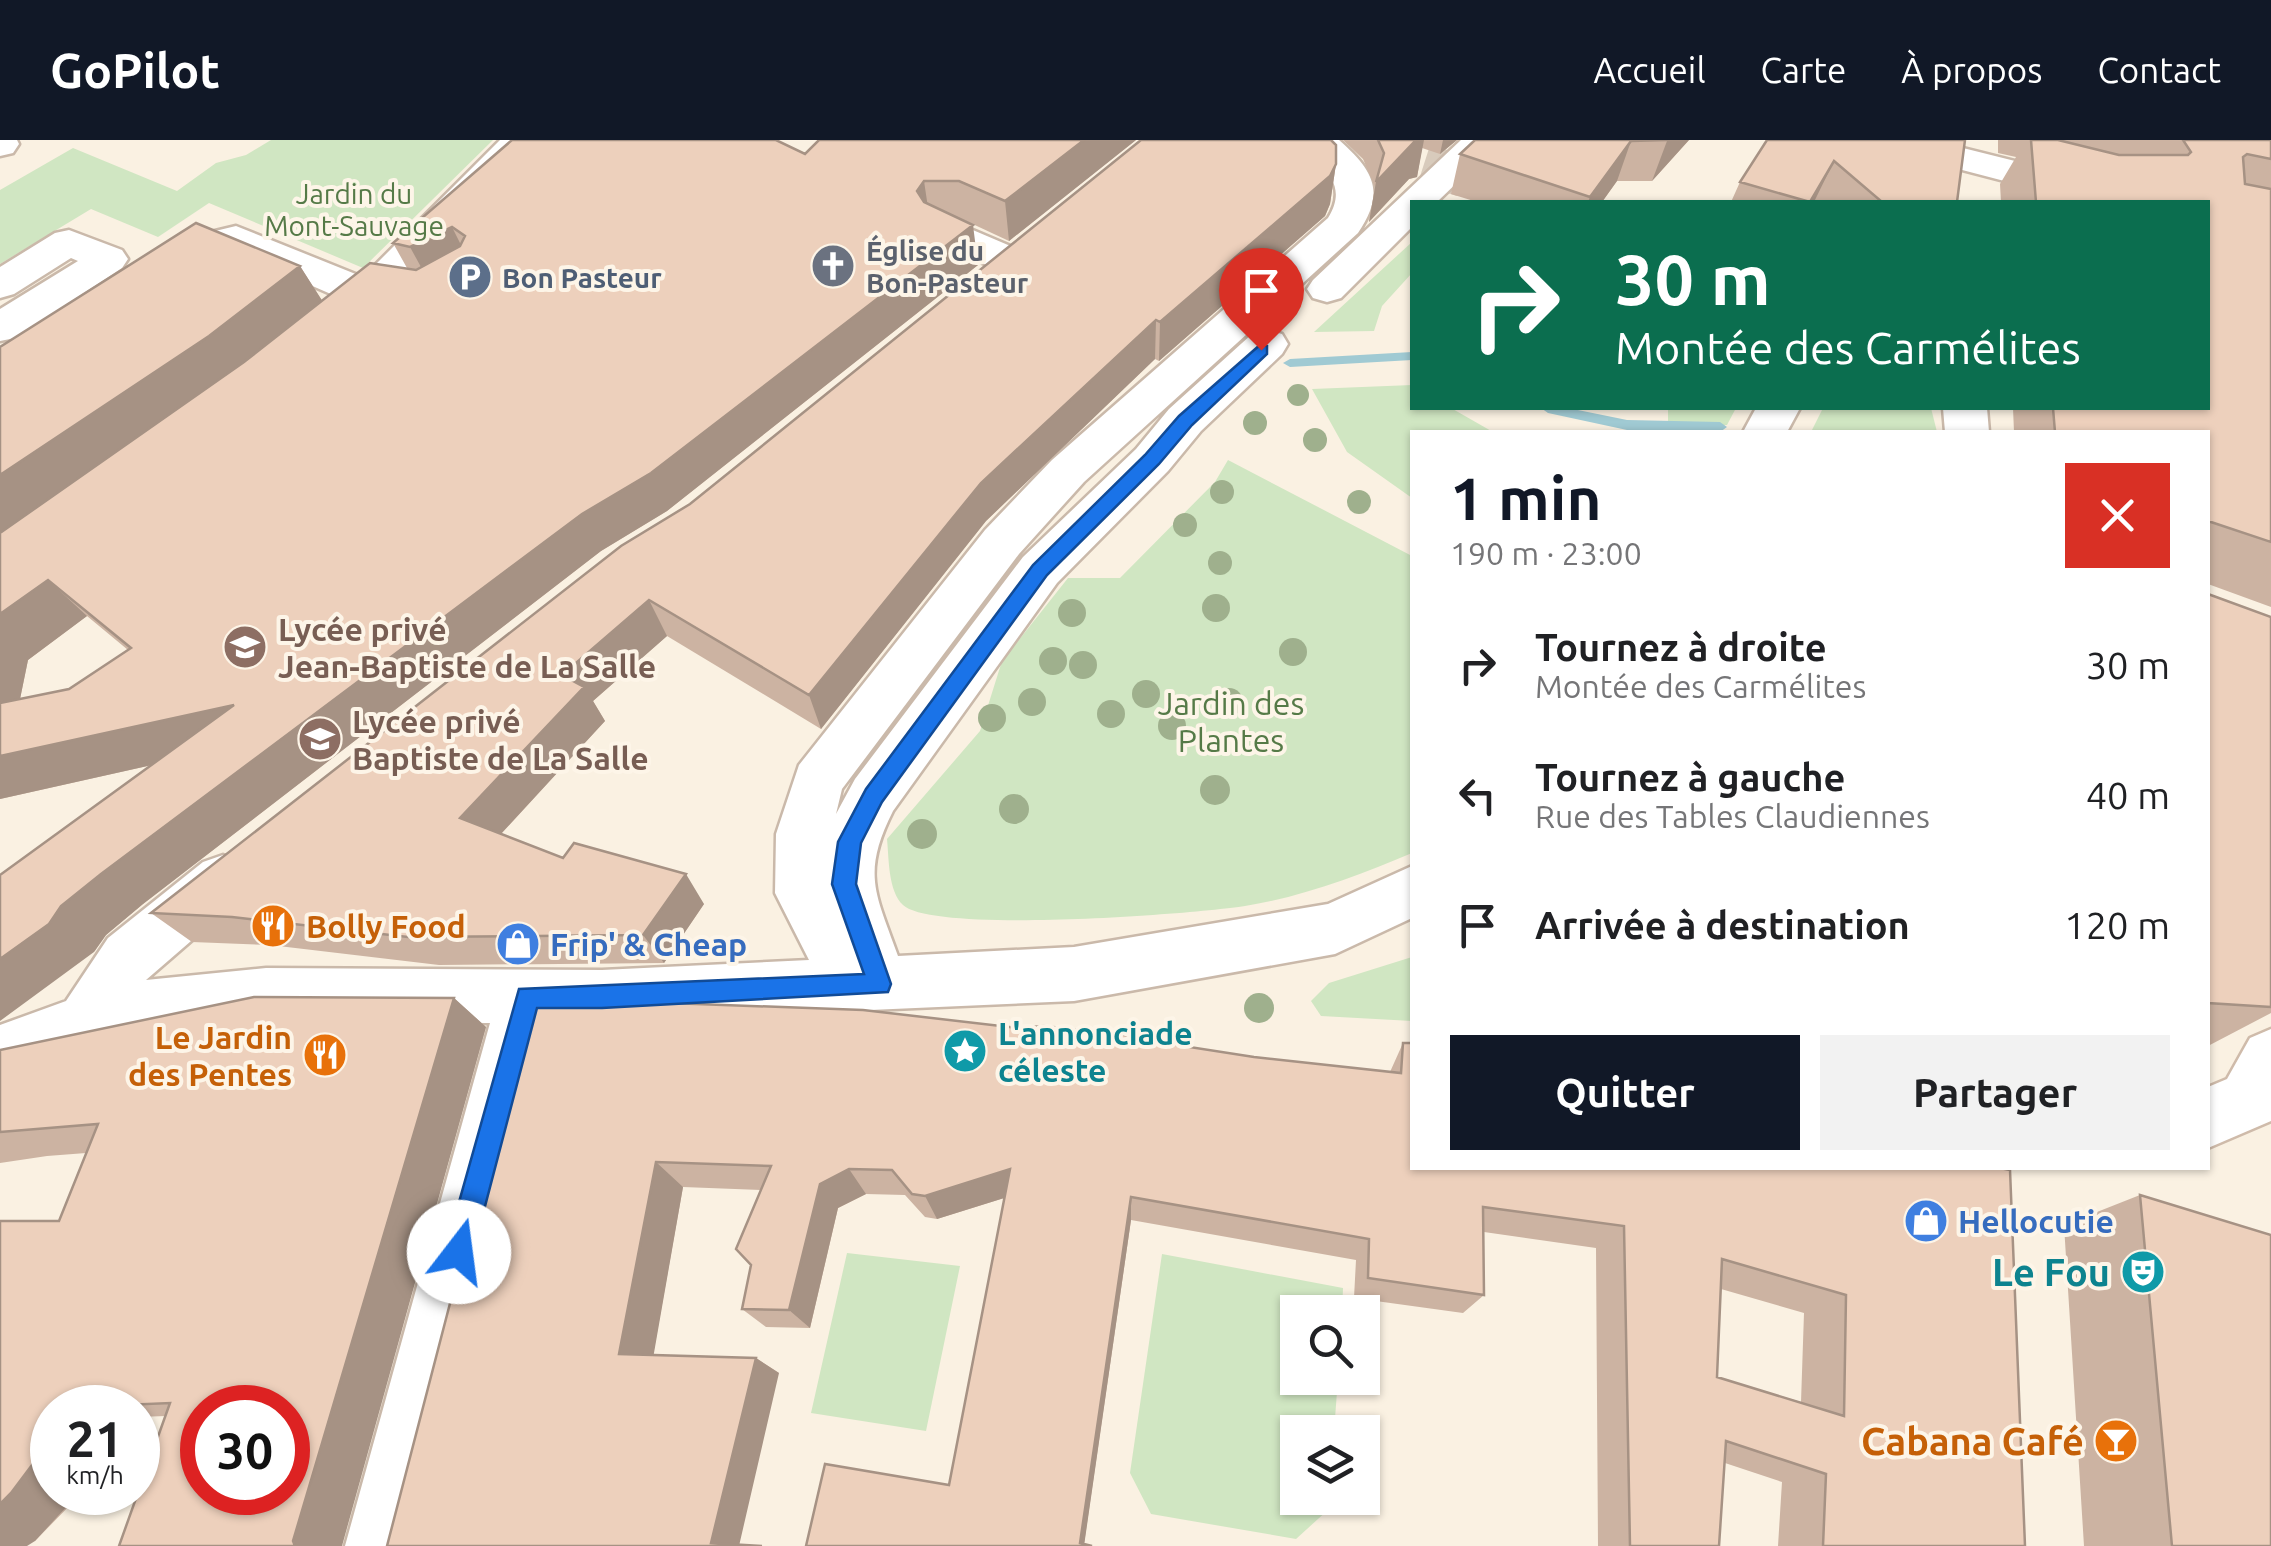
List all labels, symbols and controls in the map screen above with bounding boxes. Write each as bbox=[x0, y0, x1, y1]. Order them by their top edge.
text: GoPilot bbox=[50, 43, 220, 97]
text: Accueil bbox=[1593, 50, 1706, 90]
text: Carte bbox=[1761, 50, 1846, 90]
text: À propos bbox=[1901, 50, 2042, 90]
text: Contact bbox=[2097, 50, 2221, 90]
park label: Jardin du Mont-Sauvage bbox=[264, 178, 444, 241]
place label: Église du Bon-Pasteur bbox=[866, 234, 1029, 298]
icon: right bbox=[1450, 240, 1580, 370]
text: 30 m bbox=[1615, 240, 1771, 318]
church icon: Église du Bon-Pasteur bbox=[810, 243, 856, 289]
pin bbox=[1219, 248, 1304, 351]
parking icon: Bon Pasteur bbox=[447, 254, 493, 300]
place label: Bon Pasteur bbox=[502, 262, 662, 293]
icon: arrive bbox=[1234, 263, 1289, 318]
text: Montée des Carmélites bbox=[1615, 322, 2081, 373]
button: close bbox=[2065, 463, 2170, 568]
text: 1 min bbox=[1450, 464, 1602, 531]
text: 190 m · 23:00 bbox=[1450, 535, 1642, 571]
place label: Lycée privé Jean-Baptiste de La Salle bbox=[278, 611, 656, 684]
school or university icon: Lycée privé Jean-Baptiste de La Salle bbox=[222, 624, 268, 670]
text: Tournez à droite bbox=[1535, 626, 1827, 668]
icon: right bbox=[1450, 638, 1505, 693]
text: 30 m bbox=[2086, 644, 2170, 686]
text: Montée des Carmélites bbox=[1535, 668, 1866, 704]
park label: Jardin des Plantes bbox=[1158, 685, 1304, 758]
place label: Lycée privé Baptiste de La Salle bbox=[352, 703, 649, 776]
school or university icon: Lycée privé Baptiste de La Salle bbox=[297, 716, 343, 762]
text: Tournez à gauche bbox=[1535, 756, 1845, 798]
icon: left bbox=[1450, 768, 1505, 823]
text: 40 m bbox=[2086, 774, 2170, 816]
text: Rue des Tables Claudiennes bbox=[1535, 798, 1930, 834]
icon: arrive bbox=[1450, 898, 1505, 953]
restaurant icon: Bolly Food bbox=[250, 903, 296, 949]
text: Arrivée à destination bbox=[1535, 904, 1910, 946]
text: 120 m bbox=[2064, 904, 2170, 946]
place label: Bolly Food bbox=[306, 908, 466, 944]
shop icon: Frip' & Cheap bbox=[495, 921, 541, 967]
place label: Frip' & Cheap bbox=[550, 926, 747, 962]
place label: L'annonciade céleste bbox=[998, 1015, 1193, 1088]
place label: Le Jardin des Pentes bbox=[128, 1019, 292, 1092]
place icon: L'annonciade céleste bbox=[942, 1028, 988, 1074]
restaurant icon: Le Jardin des Pentes bbox=[302, 1032, 348, 1078]
button: Quitter bbox=[1450, 1035, 1800, 1150]
button: Partager bbox=[1820, 1035, 2170, 1150]
shop icon: Hellocutie bbox=[1903, 1198, 1949, 1244]
position arrow bbox=[407, 1200, 511, 1304]
place label: Hellocutie bbox=[1958, 1203, 2114, 1239]
theatre icon: Le Fou bbox=[2120, 1249, 2166, 1295]
place label: Le Fou bbox=[1992, 1251, 2110, 1293]
map controls bbox=[1280, 1295, 1380, 1515]
button: search bbox=[1280, 1295, 1380, 1395]
speed limit sign: 30 bbox=[180, 1385, 310, 1515]
text: 21 bbox=[67, 1410, 123, 1466]
button: layers bbox=[1280, 1415, 1380, 1515]
bar icon: Cabana Café bbox=[2093, 1418, 2139, 1464]
place label: Cabana Café bbox=[1861, 1420, 2084, 1462]
text: km/h bbox=[66, 1461, 124, 1489]

